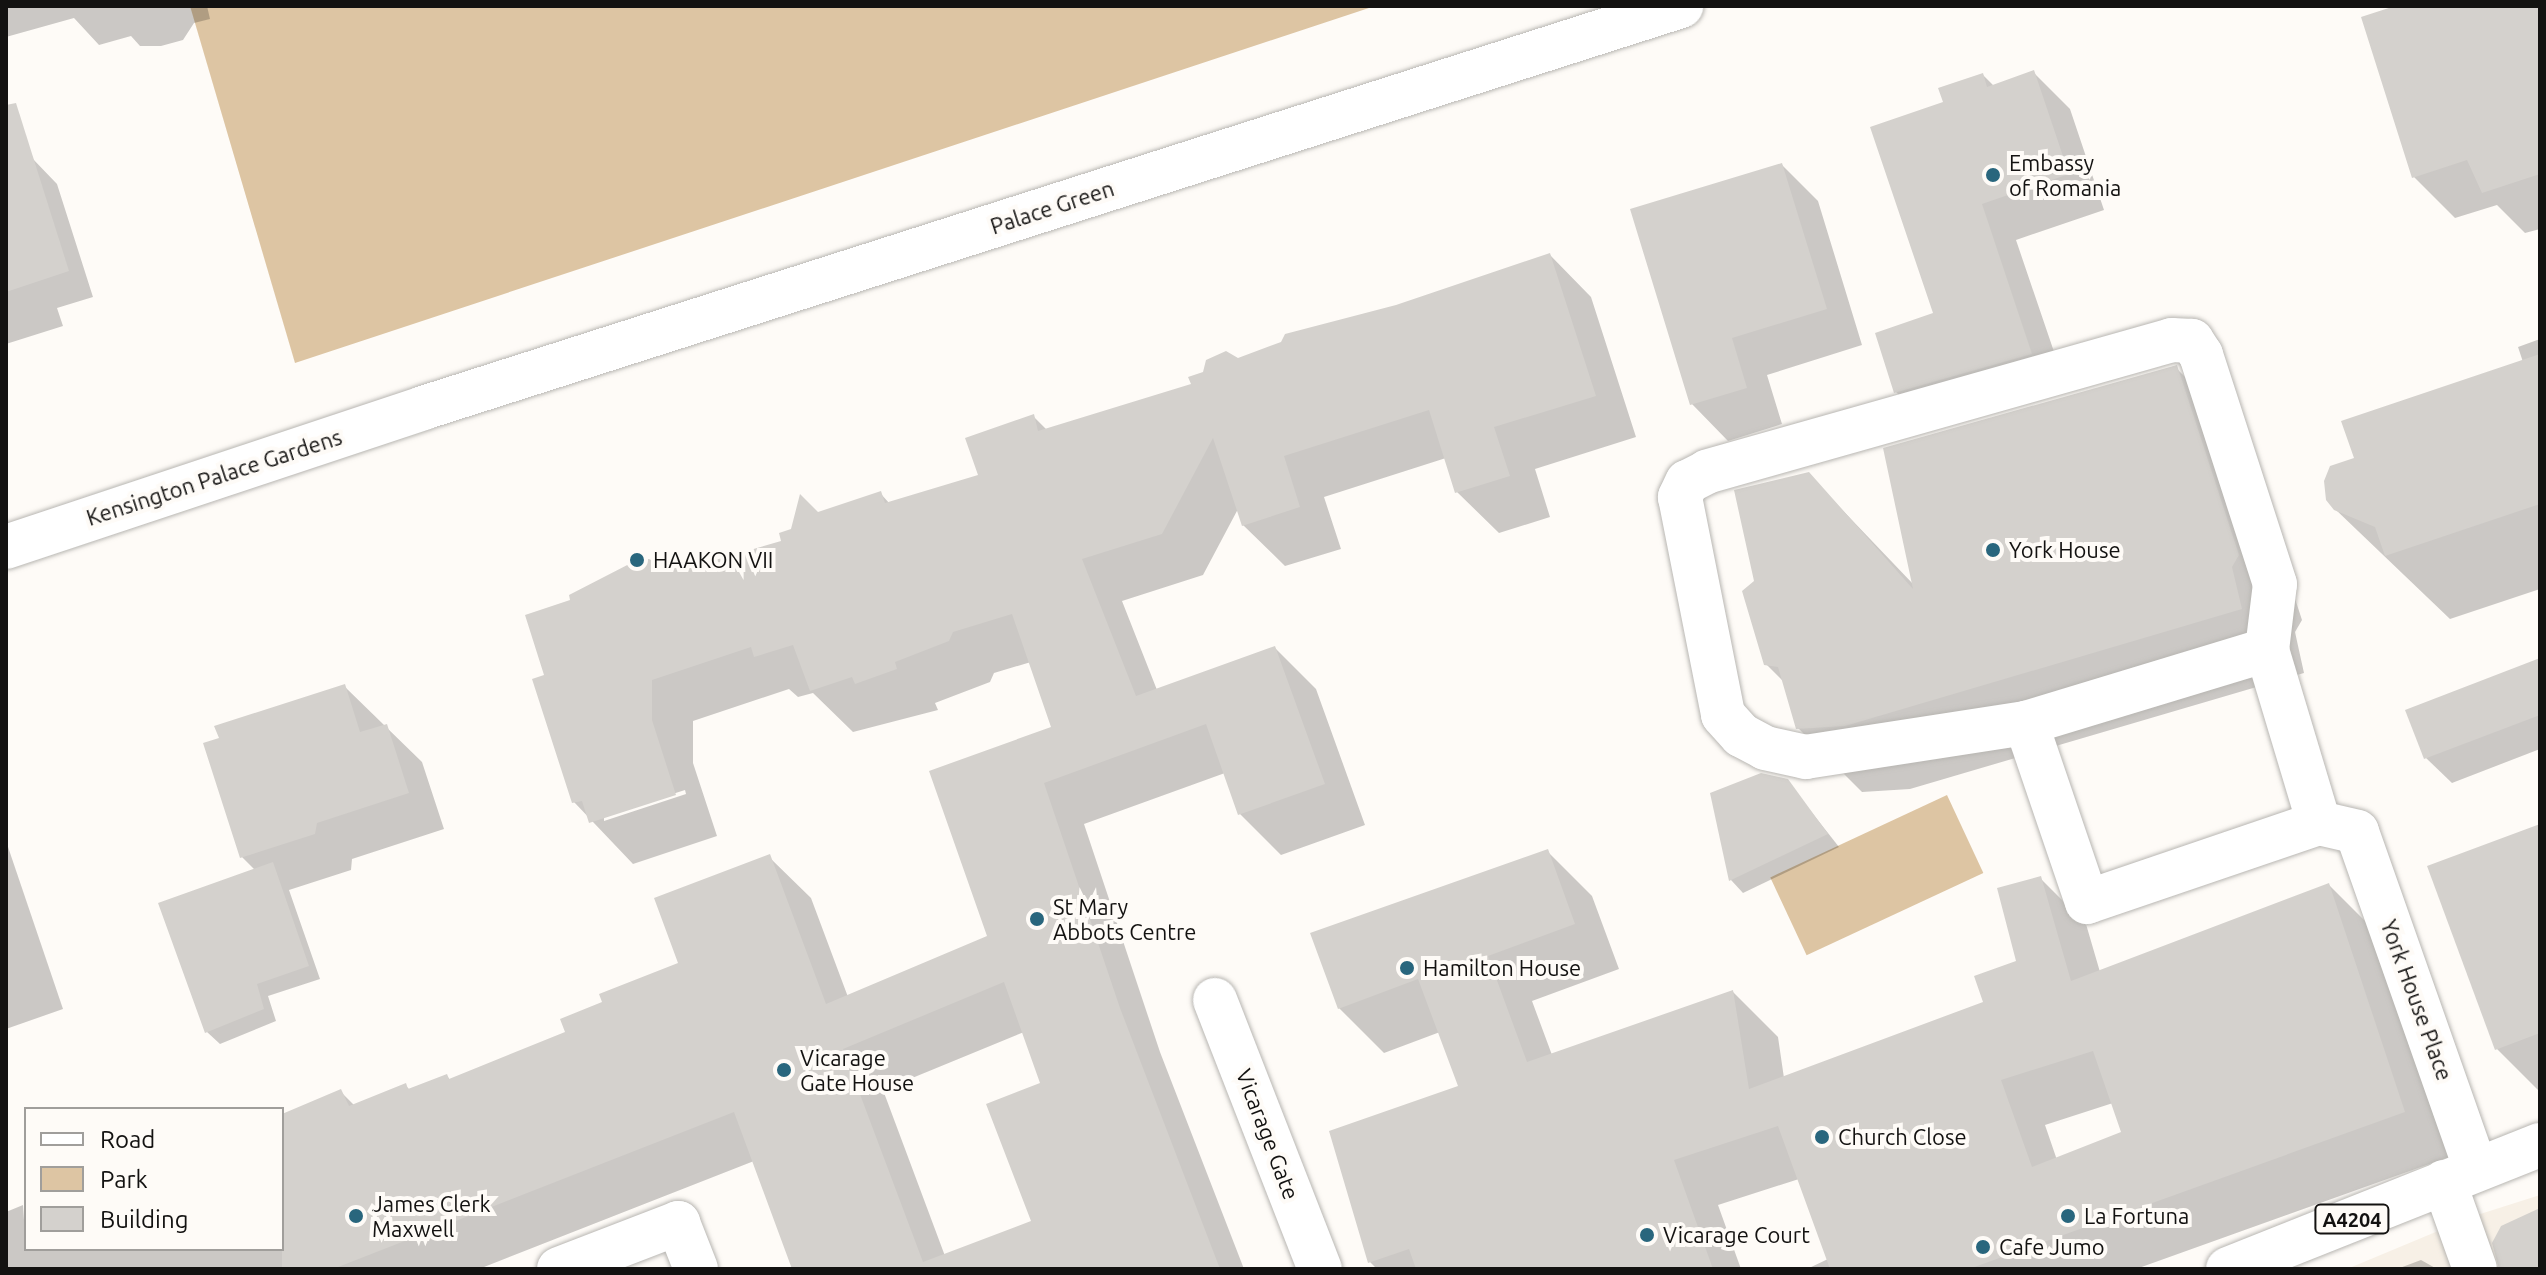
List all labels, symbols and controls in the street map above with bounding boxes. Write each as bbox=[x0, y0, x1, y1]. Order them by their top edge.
place label: Embassy of Romania bbox=[2009, 149, 2121, 200]
marker: Embassy of Romania bbox=[1984, 166, 2002, 184]
street label: Palace Green bbox=[987, 175, 1117, 239]
street label: Kensington Palace Gardens bbox=[83, 423, 345, 531]
place label: York House bbox=[2009, 537, 2121, 563]
marker: York House bbox=[1984, 541, 2002, 559]
place label: HAAKON VII bbox=[653, 547, 773, 573]
marker: HAAKON VII bbox=[628, 551, 646, 569]
place label: St Mary Abbots Centre bbox=[1053, 893, 1196, 944]
marker: St Mary Abbots Centre bbox=[1028, 910, 1046, 928]
street label: York House Place bbox=[2376, 916, 2458, 1084]
place label: Hamilton House bbox=[1423, 955, 1581, 981]
marker: Hamilton House bbox=[1398, 959, 1416, 977]
place label: Vicarage Gate House bbox=[800, 1044, 914, 1096]
marker: Vicarage Gate House bbox=[775, 1061, 793, 1079]
street label: Vicarage Gate bbox=[1231, 1065, 1305, 1203]
legend bbox=[24, 1107, 284, 1251]
place label: Church Close bbox=[1838, 1124, 1967, 1150]
text: Road bbox=[100, 1126, 155, 1153]
marker: Church Close bbox=[1813, 1128, 1831, 1146]
text: Park bbox=[100, 1166, 148, 1193]
place label: James Clerk Maxwell bbox=[372, 1190, 491, 1242]
place label: La Fortuna bbox=[2084, 1203, 2189, 1229]
road number: A4204 bbox=[2314, 1203, 2390, 1235]
text: Building bbox=[100, 1206, 188, 1233]
marker: James Clerk Maxwell bbox=[347, 1207, 365, 1225]
marker: La Fortuna bbox=[2059, 1207, 2077, 1225]
place label: Vicarage Court bbox=[1663, 1222, 1810, 1248]
marker: Vicarage Court bbox=[1638, 1226, 1656, 1244]
place label: Cafe Jumo bbox=[1999, 1234, 2105, 1260]
marker: Cafe Jumo bbox=[1974, 1238, 1992, 1256]

